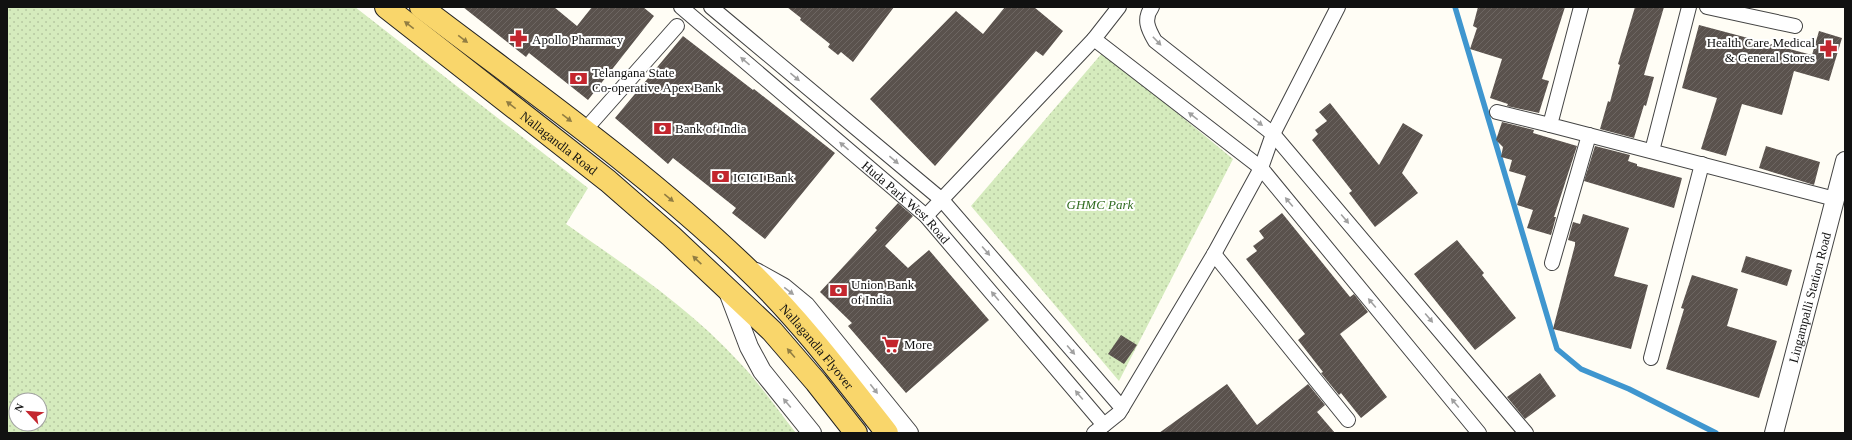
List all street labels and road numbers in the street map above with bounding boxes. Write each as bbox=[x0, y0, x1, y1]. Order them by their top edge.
street label: Nallagandla Road bbox=[517, 108, 601, 178]
street label: Huda Park West Road bbox=[859, 158, 953, 247]
street label: Lingampalli Station Road bbox=[1786, 230, 1834, 365]
street label: Nallagandla Flyover bbox=[777, 301, 857, 393]

